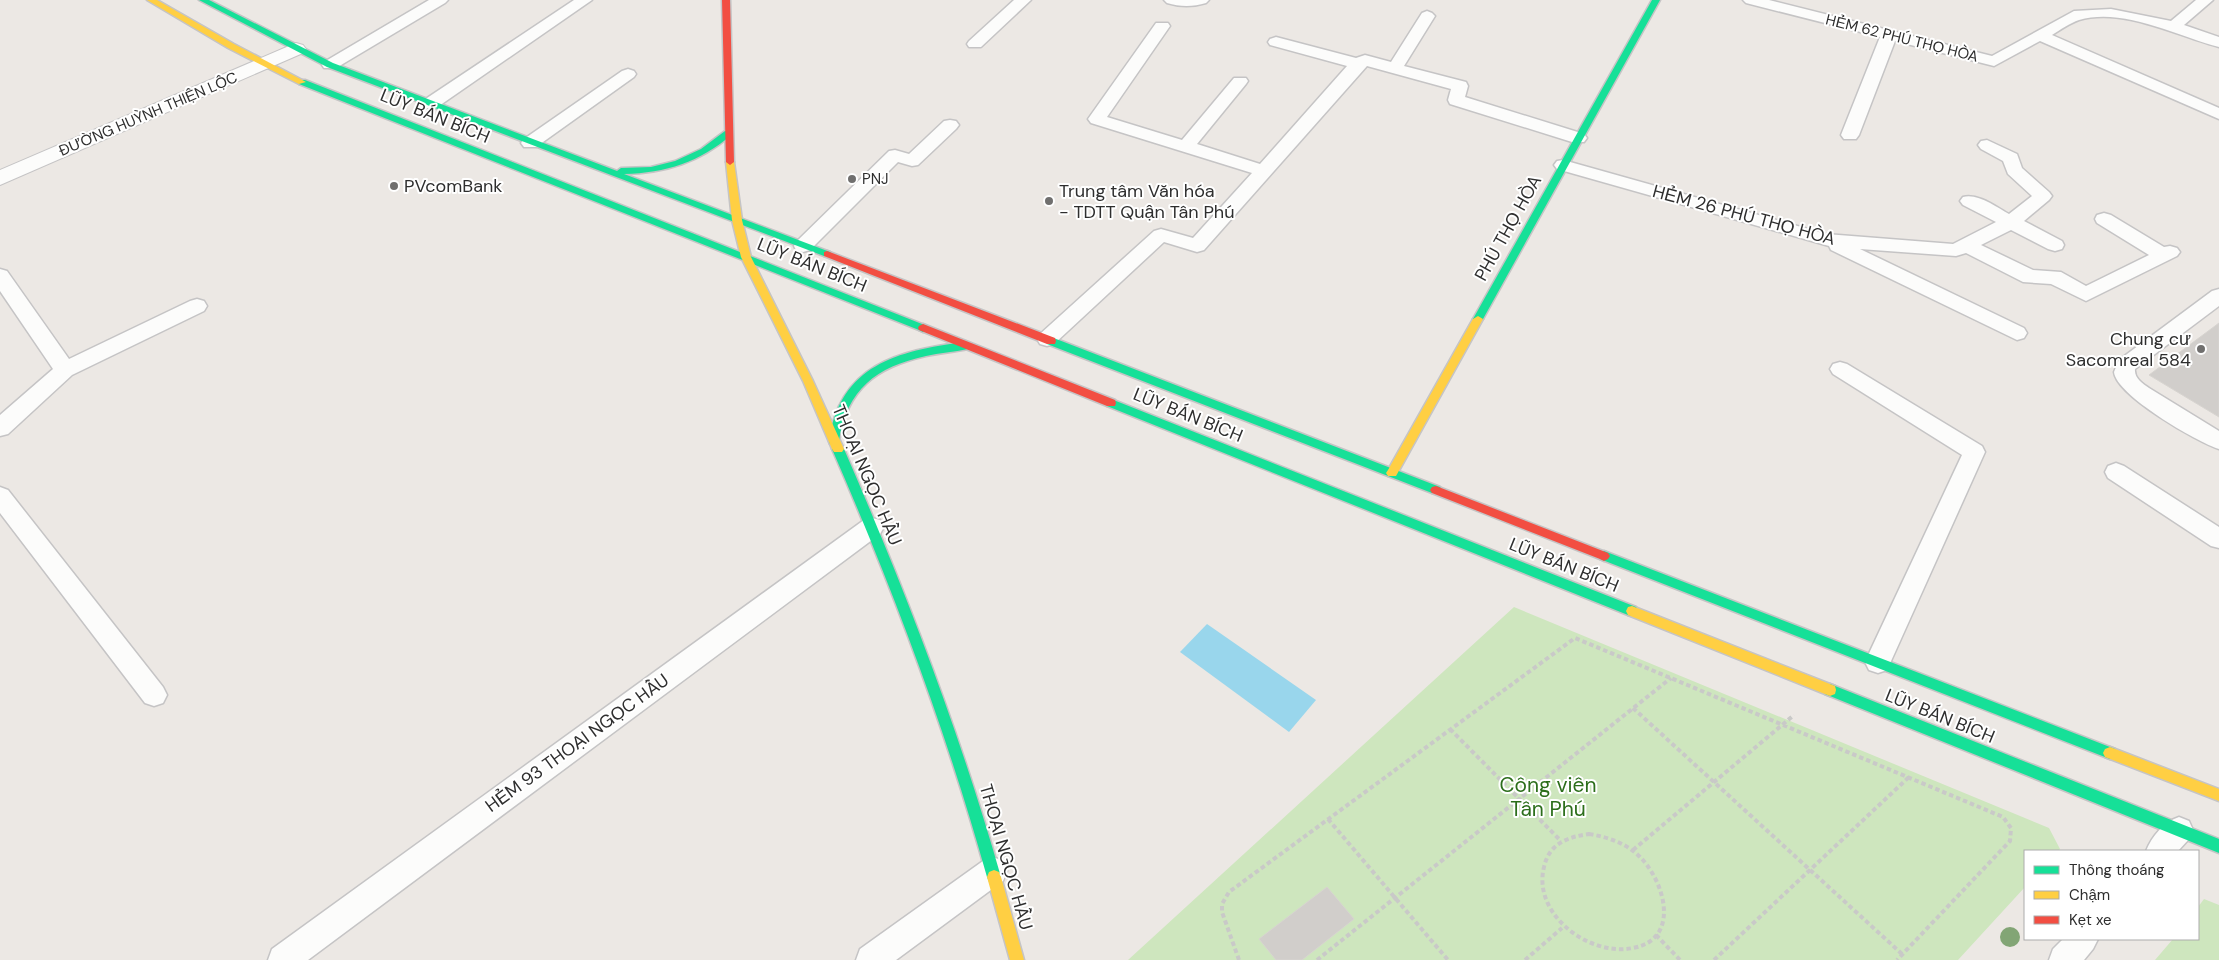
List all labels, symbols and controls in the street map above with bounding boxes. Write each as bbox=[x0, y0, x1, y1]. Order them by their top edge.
street label: HẺM 62 PHÚ THỌ HÒA bbox=[1824, 9, 1980, 67]
street label: ĐƯỜNG HUỲNH THIỆN LỘC bbox=[56, 67, 241, 161]
street label: LŨY BÁN BÍCH bbox=[377, 83, 493, 149]
place label: PNJ bbox=[862, 169, 889, 189]
street label: PHÚ THỌ HÒA bbox=[1469, 171, 1547, 285]
marker: PNJ bbox=[846, 173, 858, 185]
place label: PVcomBank bbox=[404, 174, 502, 198]
place label: Trung tâm Văn hóa - TDTT Quận Tân Phú bbox=[1059, 179, 1235, 224]
street label: HẺM 26 PHÚ THỌ HÒA bbox=[1650, 179, 1838, 251]
marker: PVcomBank bbox=[388, 180, 400, 192]
marker: Trung tâm Văn hóa - TDTT Quận Tân Phú bbox=[1043, 195, 1055, 207]
street label: LŨY BÁN BÍCH bbox=[754, 232, 870, 298]
place label: Chung cư Sacomreal 584 bbox=[2066, 327, 2191, 372]
marker: Chung cư Sacomreal 584 bbox=[2195, 343, 2207, 355]
street label: LŨY BÁN BÍCH bbox=[1130, 382, 1246, 448]
street label: THOẠI NGỌC HẦU bbox=[827, 401, 907, 549]
street label: LŨY BÁN BÍCH bbox=[1506, 532, 1622, 598]
street label: HẺM 93 THOẠI NGỌC HẦU bbox=[480, 668, 674, 818]
street label: LŨY BÁN BÍCH bbox=[1882, 683, 1998, 749]
park label: Công viên Tân Phú bbox=[1500, 771, 1596, 823]
street label: THOẠI NGỌC HẦU bbox=[974, 781, 1038, 933]
legend bbox=[2024, 850, 2199, 940]
text: Thông thoáng bbox=[2069, 860, 2164, 880]
text: Chậm bbox=[2069, 885, 2110, 905]
text: Kẹt xe bbox=[2069, 910, 2112, 930]

